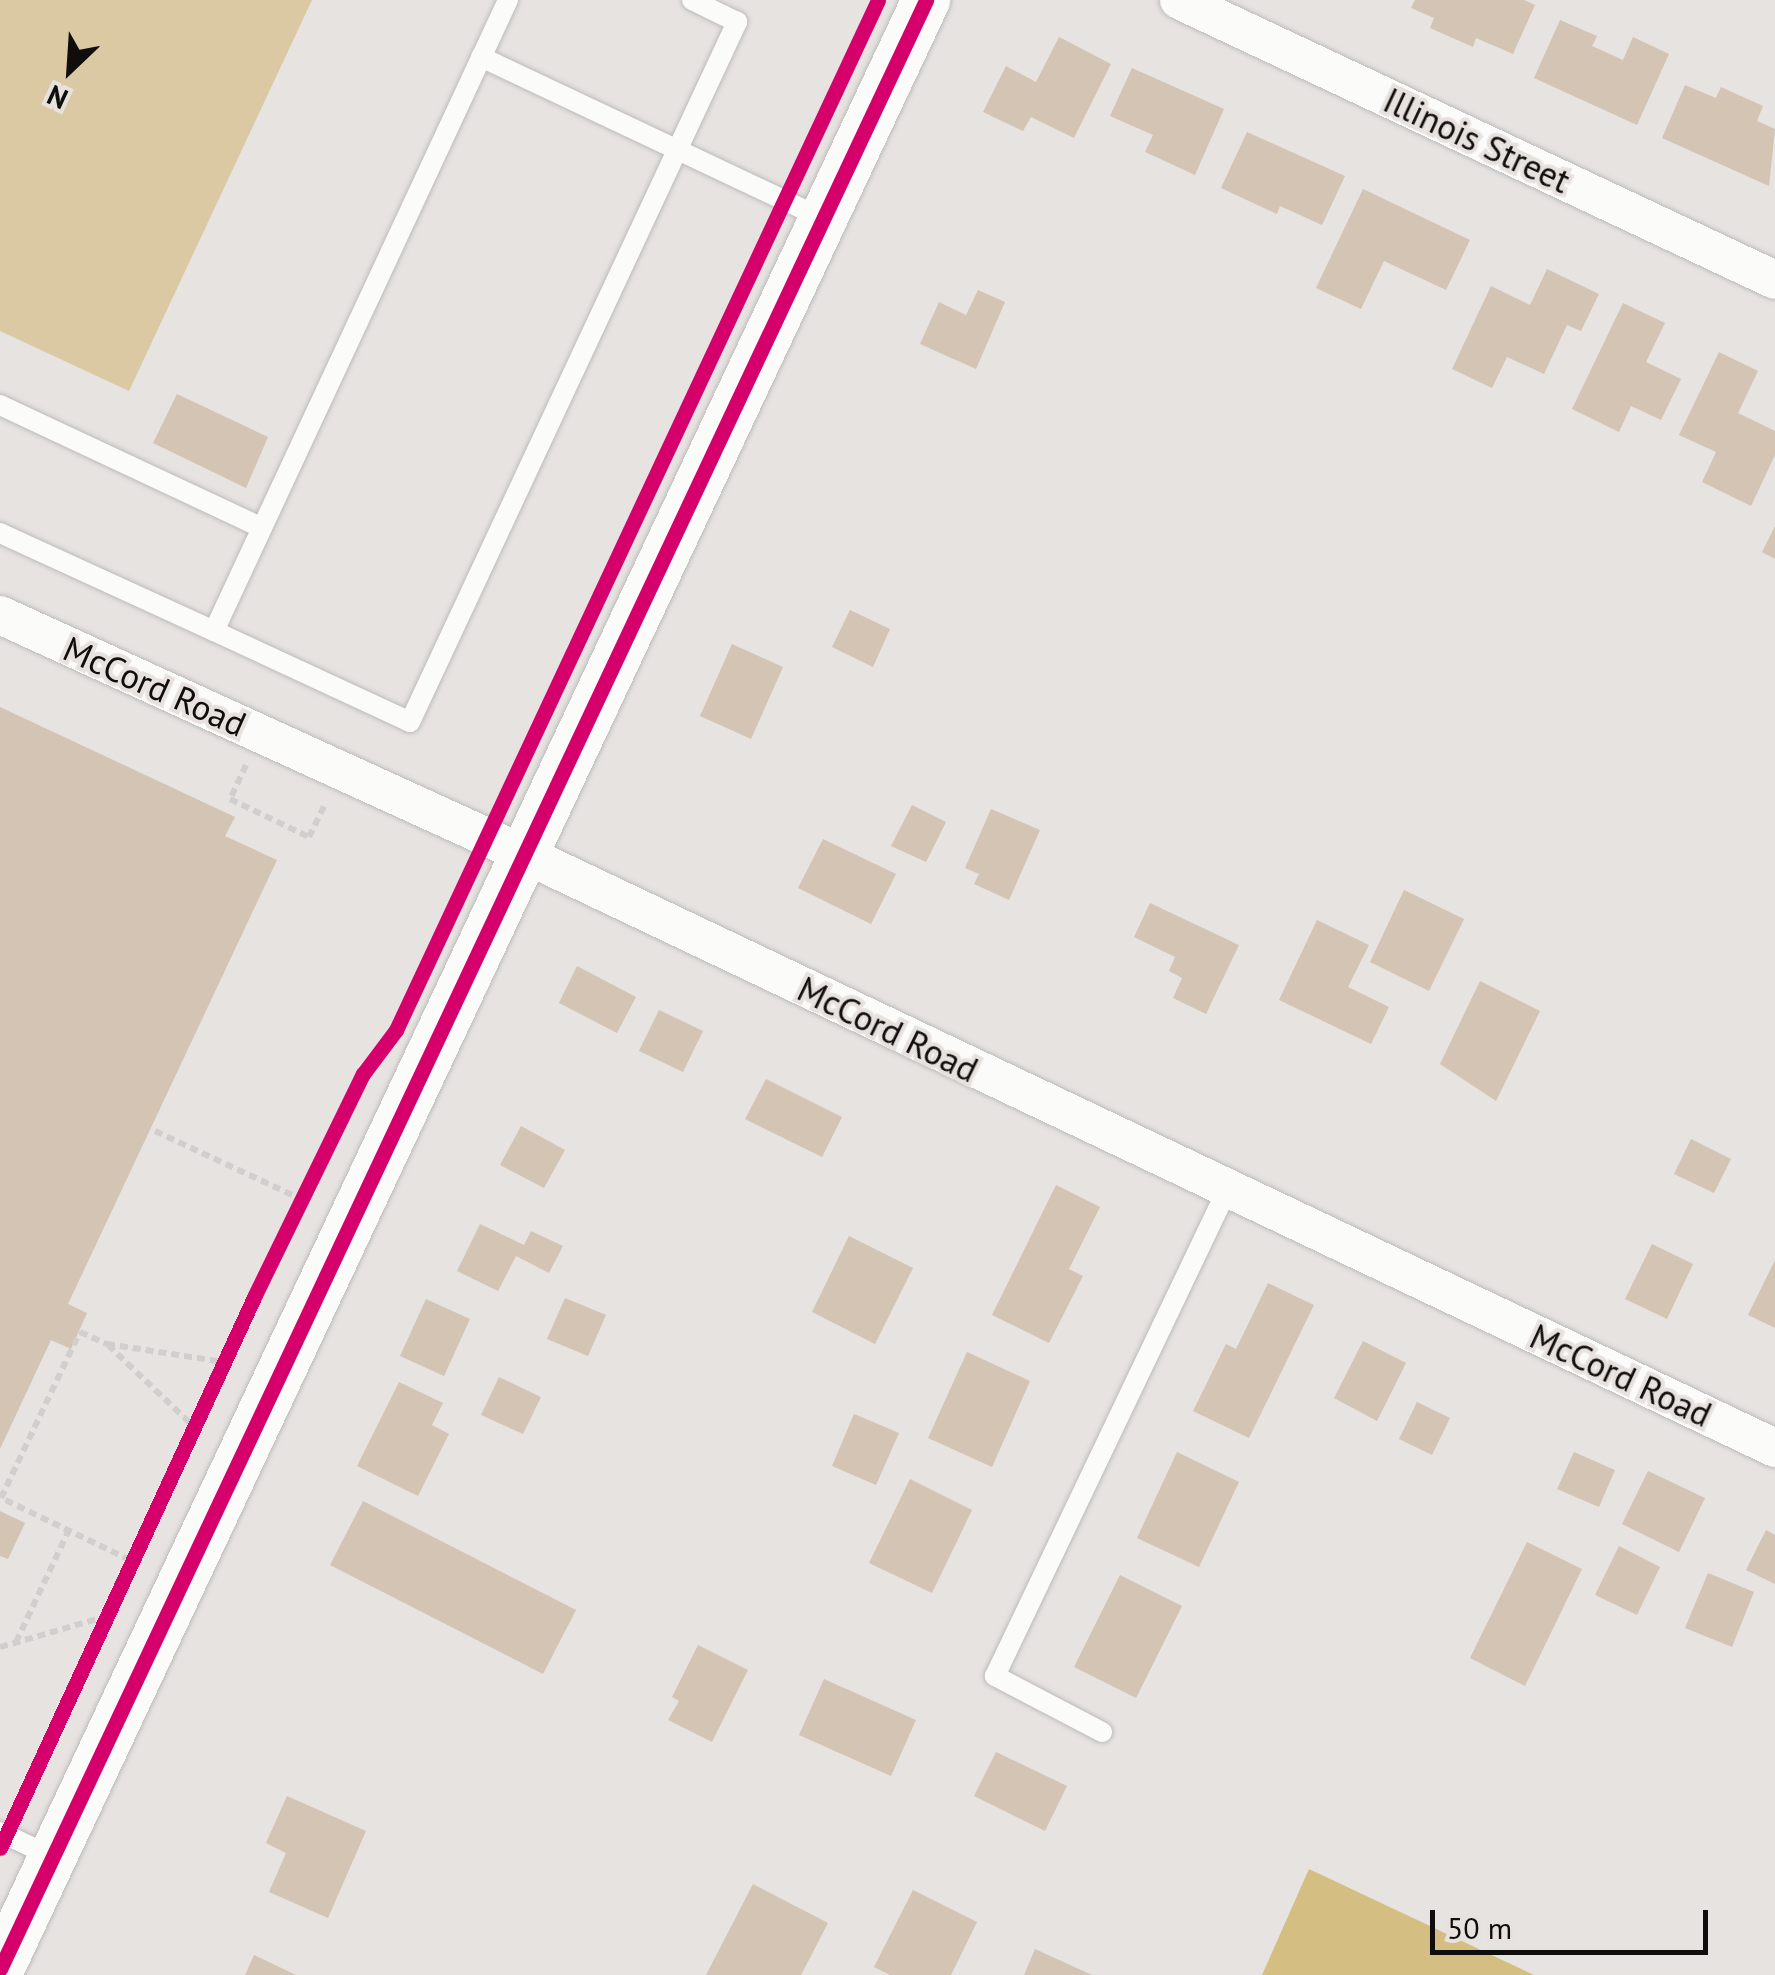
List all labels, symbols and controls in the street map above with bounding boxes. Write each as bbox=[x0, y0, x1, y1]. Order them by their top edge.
north arrow bbox=[20, 20, 120, 120]
text: N bbox=[41, 77, 73, 118]
street label: Illinois Street bbox=[1377, 79, 1577, 201]
street label: McCord Road bbox=[57, 627, 253, 745]
street label: McCord Road bbox=[791, 967, 985, 1091]
street label: McCord Road bbox=[1524, 1315, 1718, 1435]
scale bar bbox=[1435, 1890, 1712, 1952]
text: 50 m bbox=[1447, 1908, 1512, 1947]

